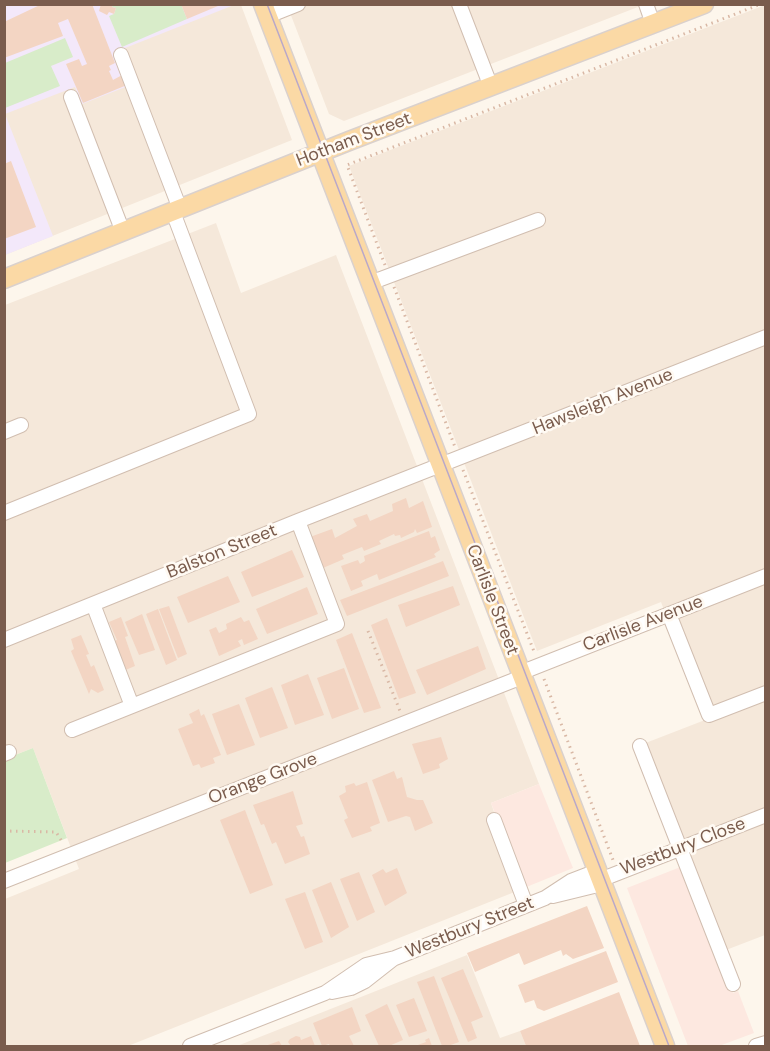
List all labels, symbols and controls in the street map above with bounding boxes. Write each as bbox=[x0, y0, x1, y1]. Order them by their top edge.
street label: Hotham Street bbox=[293, 108, 415, 172]
street label: Hawsleigh Avenue bbox=[530, 364, 676, 440]
street label: Balston Street bbox=[164, 520, 280, 584]
street label: Carlisle Street bbox=[461, 542, 523, 658]
street label: Carlisle Avenue bbox=[580, 591, 706, 657]
street label: Orange Grove bbox=[206, 748, 320, 810]
street label: Westbury Close bbox=[617, 813, 749, 881]
street label: Westbury Street bbox=[403, 892, 537, 964]

